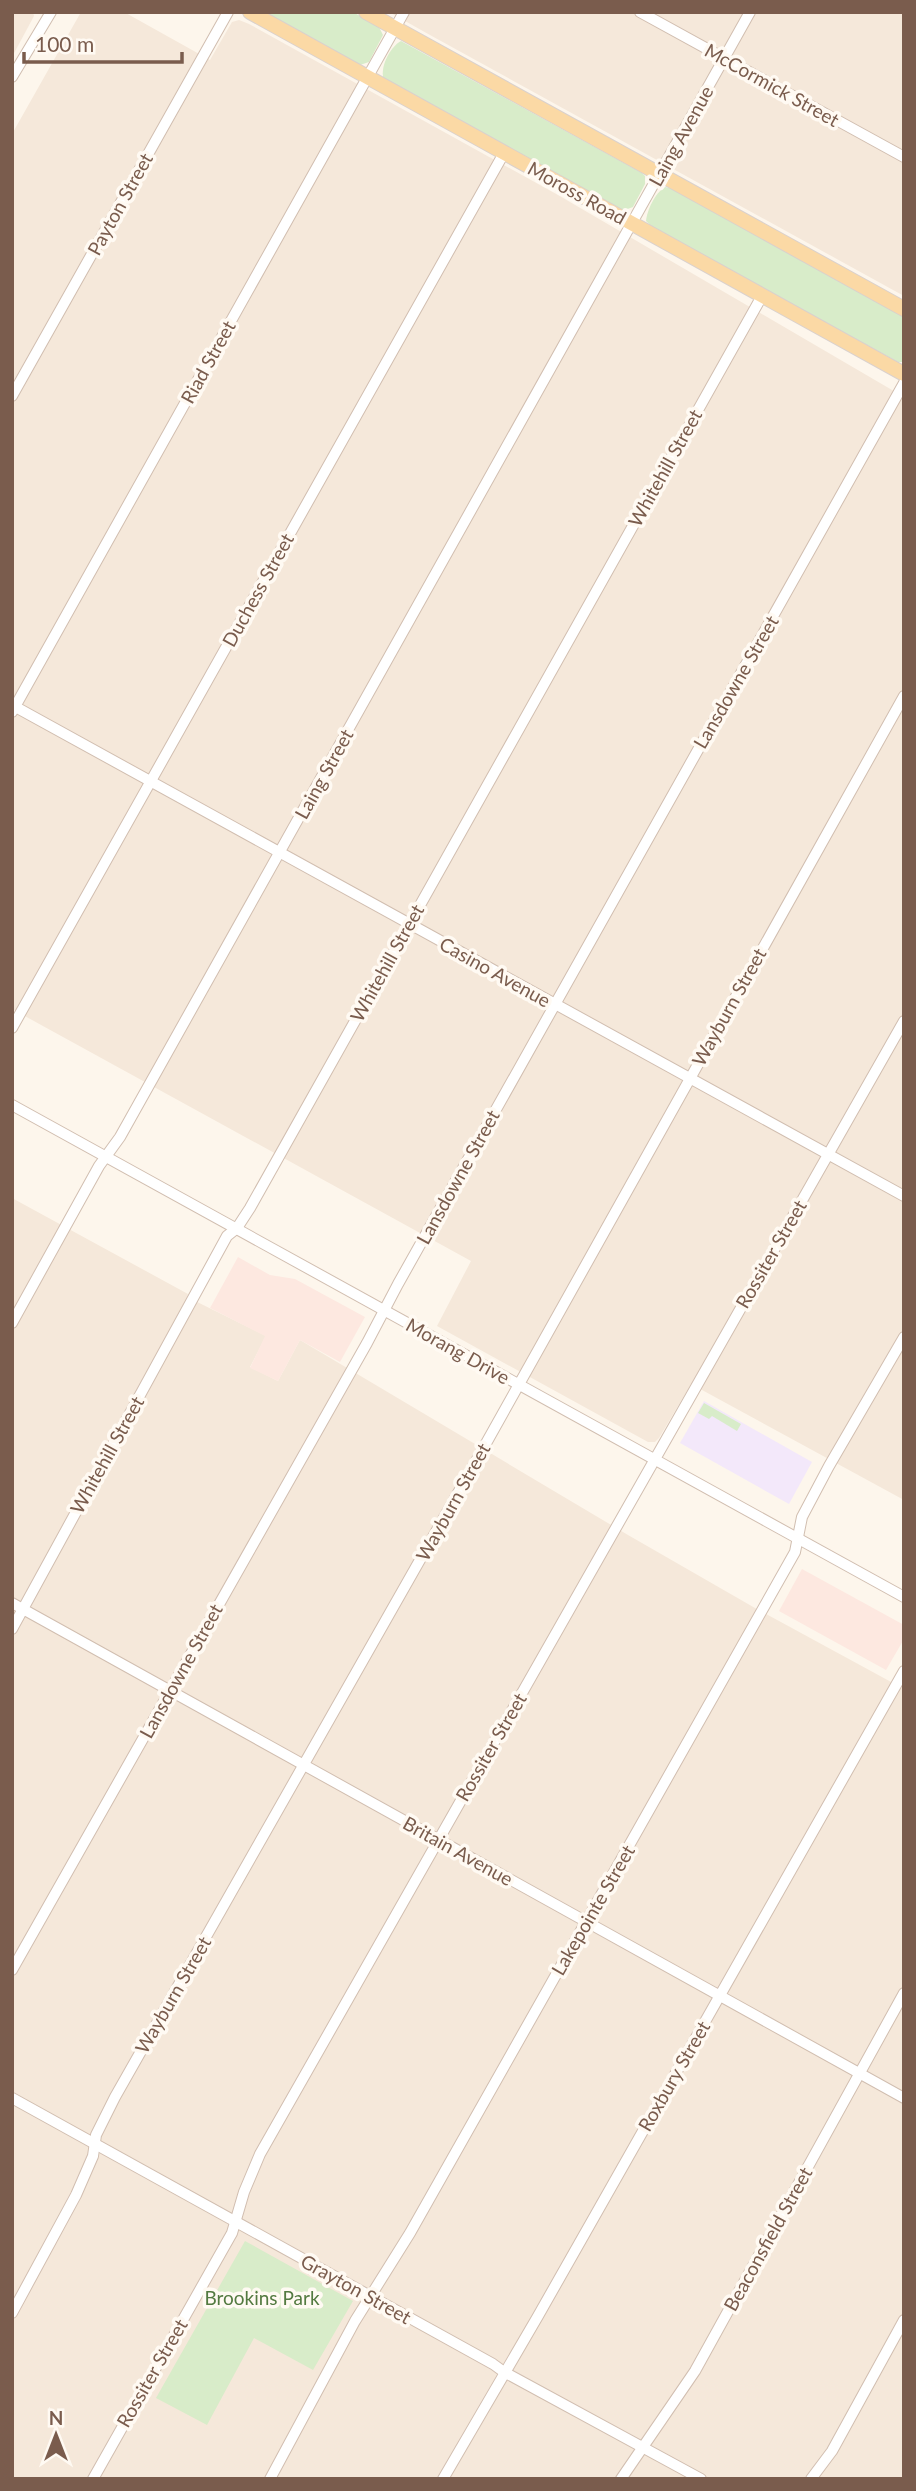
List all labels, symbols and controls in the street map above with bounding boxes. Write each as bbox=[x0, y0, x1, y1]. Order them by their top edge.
scale bar bbox=[24, 21, 182, 65]
text: 100 m bbox=[35, 31, 94, 56]
street label: McCormick Street bbox=[701, 38, 844, 131]
street label: Laing Avenue bbox=[644, 81, 718, 190]
street label: Payton Street bbox=[82, 149, 157, 259]
street label: Moross Road bbox=[524, 156, 630, 229]
street label: Riad Street bbox=[175, 316, 240, 407]
street label: Whitehill Street bbox=[623, 405, 706, 530]
street label: Duchess Street bbox=[217, 529, 298, 650]
street label: Lansdowne Street bbox=[688, 611, 783, 752]
street label: Laing Street bbox=[289, 725, 358, 823]
street label: Whitehill Street bbox=[345, 900, 428, 1025]
street label: Casino Avenue bbox=[436, 932, 555, 1012]
street label: Wayburn Street bbox=[687, 944, 771, 1070]
street label: Lansdowne Street bbox=[411, 1106, 504, 1248]
street label: Rossiter Street bbox=[730, 1195, 811, 1312]
street label: Morang Drive bbox=[402, 1313, 514, 1388]
street label: Whitehill Street bbox=[65, 1392, 148, 1517]
street label: Wayburn Street bbox=[411, 1439, 495, 1565]
street label: Lansdowne Street bbox=[134, 1600, 227, 1742]
street label: Rossiter Street bbox=[450, 1688, 531, 1805]
street label: Britain Avenue bbox=[399, 1811, 517, 1890]
street label: Lakepointe Street bbox=[546, 1840, 639, 1979]
street label: Wayburn Street bbox=[130, 1932, 215, 2057]
street label: Roxbury Street bbox=[633, 2016, 714, 2135]
street label: Beaconsfield Street bbox=[718, 2163, 817, 2315]
street label: Grayton Street bbox=[297, 2249, 416, 2328]
park label: Brookins Park bbox=[204, 2286, 320, 2309]
street label: Rossiter Street bbox=[111, 2314, 192, 2431]
north arrow bbox=[21, 2400, 91, 2470]
text: N bbox=[49, 2406, 63, 2429]

